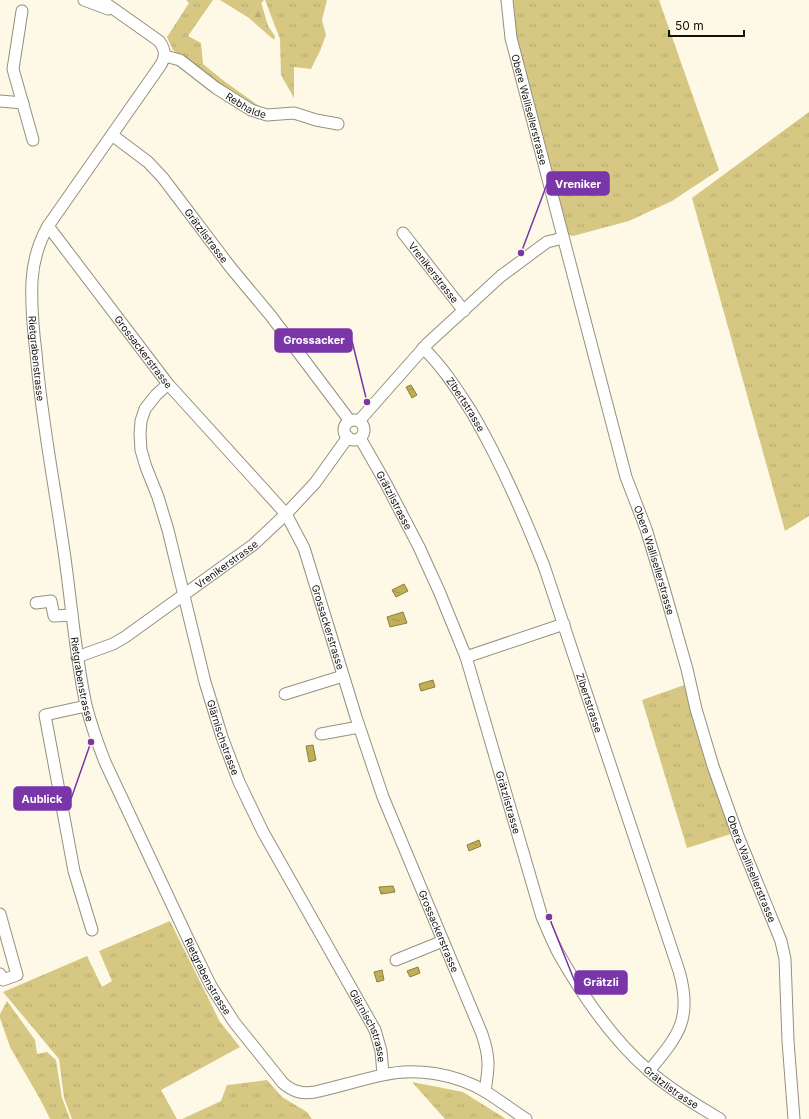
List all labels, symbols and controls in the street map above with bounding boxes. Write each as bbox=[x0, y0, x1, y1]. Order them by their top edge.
scale bar bbox=[669, 12, 744, 38]
text: 50 m bbox=[675, 18, 704, 33]
street label: Obere Wallisellerstrasse bbox=[509, 53, 550, 166]
street label: Rebhalde bbox=[224, 90, 268, 120]
callout: Vreniker bbox=[547, 172, 609, 195]
text: Vreniker bbox=[555, 177, 601, 191]
street label: Grätzlistrasse bbox=[182, 206, 231, 265]
street label: Vrenikerstrasse bbox=[406, 240, 461, 305]
street label: Grossackerstrasse bbox=[112, 313, 175, 391]
street label: Rietgrabenstrasse bbox=[26, 315, 47, 402]
callout: Grossacker bbox=[275, 329, 352, 352]
text: Grossacker bbox=[283, 333, 345, 347]
street label: Zibertstrasse bbox=[444, 375, 488, 434]
street label: Grätzlistrasse bbox=[374, 469, 415, 532]
street label: Obere Wallisellerstrasse bbox=[632, 504, 677, 616]
street label: Vrenikerstrasse bbox=[193, 538, 260, 591]
street label: Grossackerstrasse bbox=[310, 583, 347, 671]
street label: Rietgrabenstrasse bbox=[69, 636, 96, 723]
street label: Zibertstrasse bbox=[574, 671, 605, 734]
street label: Glärnischstrasse bbox=[205, 698, 242, 777]
street label: Grätzlistrasse bbox=[494, 769, 523, 835]
callout: Aublick bbox=[14, 787, 71, 810]
text: Aublick bbox=[22, 792, 63, 806]
street label: Obere Wallisellerstrasse bbox=[725, 814, 779, 924]
street label: Grossackerstrasse bbox=[416, 888, 462, 974]
street label: Rietgrabenstrasse bbox=[182, 936, 234, 1017]
callout: Grätzli bbox=[575, 971, 627, 994]
text: Grätzli bbox=[583, 975, 619, 989]
street label: Glärnischstrasse bbox=[347, 987, 388, 1063]
street label: Grätzlistrasse bbox=[641, 1063, 701, 1111]

